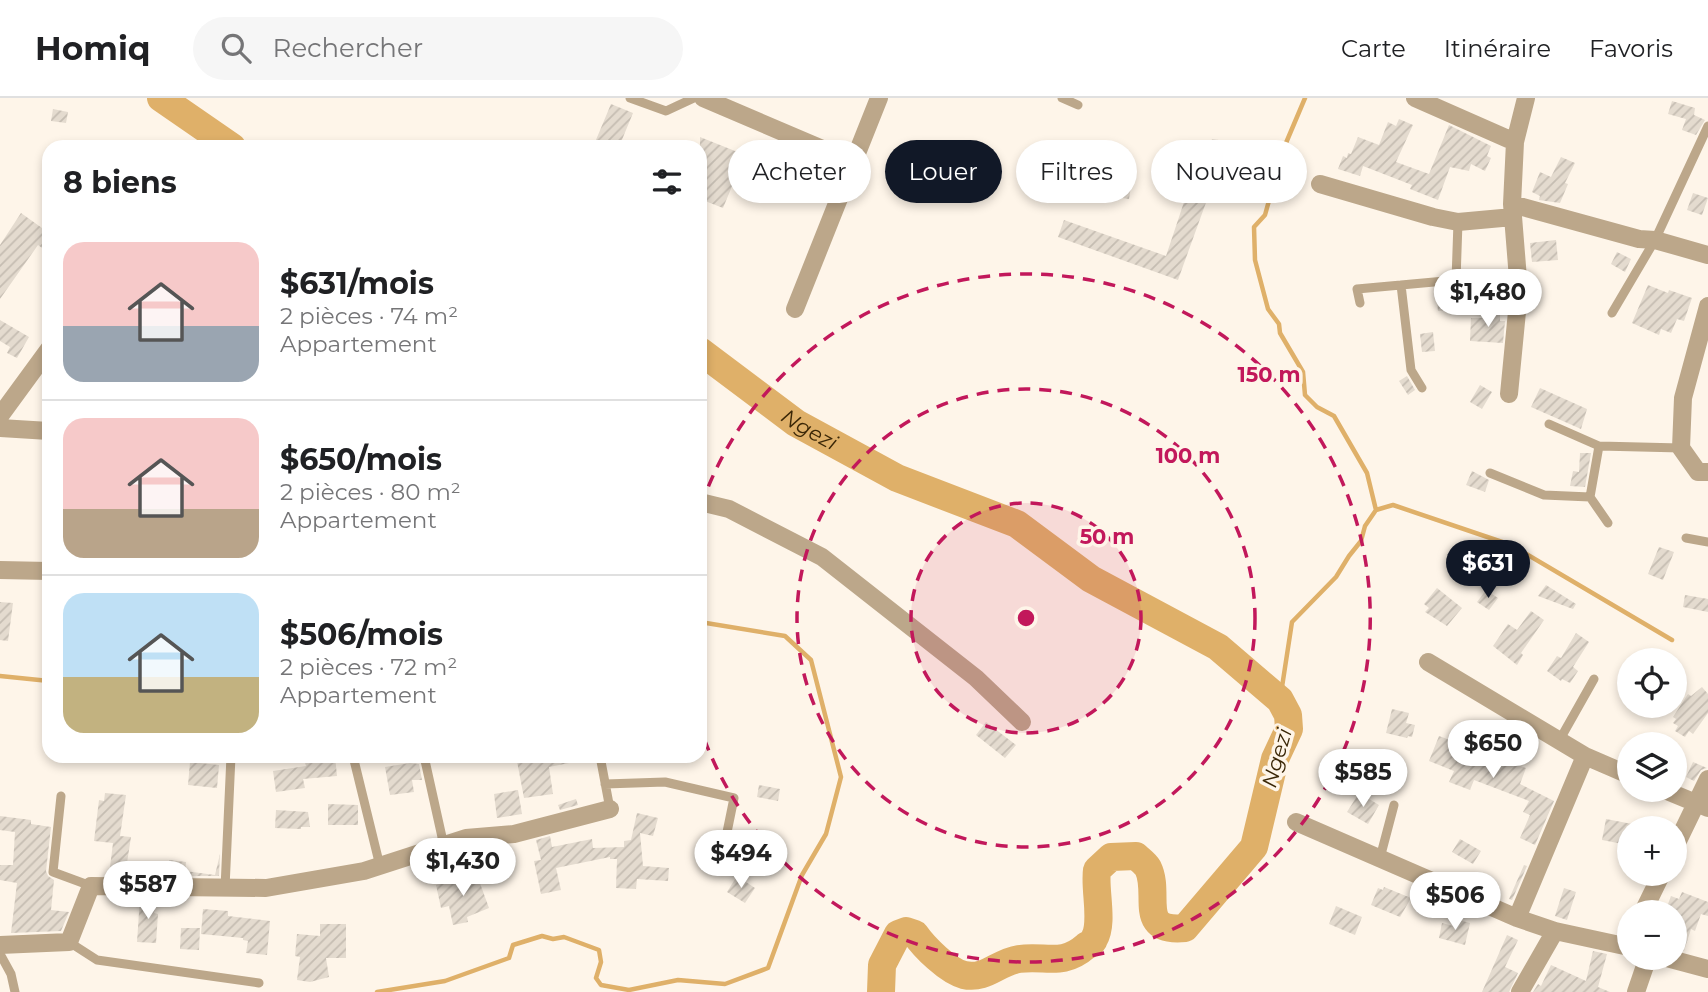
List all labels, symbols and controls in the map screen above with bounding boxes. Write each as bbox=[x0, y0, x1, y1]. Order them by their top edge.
search box bbox=[193, 17, 683, 80]
text: Homiq bbox=[35, 28, 151, 68]
icon: search bbox=[217, 29, 255, 67]
text: Rechercher bbox=[273, 32, 423, 64]
text: Carte bbox=[1341, 34, 1406, 63]
text: Itinéraire bbox=[1444, 34, 1551, 63]
text: Favoris bbox=[1589, 34, 1673, 63]
chip: Acheter bbox=[728, 140, 871, 203]
chip: Louer bbox=[885, 140, 1002, 203]
chip: Filtres bbox=[1016, 140, 1137, 203]
chip: Nouveau bbox=[1151, 140, 1307, 203]
icon: filters bbox=[648, 163, 686, 201]
text: 8 biens bbox=[63, 164, 177, 201]
text: $631/mois bbox=[280, 265, 434, 302]
icon: home bbox=[119, 270, 203, 354]
pin: $1,480 bbox=[1431, 270, 1545, 329]
text: $1,480 bbox=[1450, 278, 1526, 306]
text: 2 pièces · 74 m² bbox=[280, 302, 458, 330]
text: Appartement bbox=[280, 330, 437, 358]
text: 150 m bbox=[1238, 362, 1300, 387]
water label: Ngezi bbox=[777, 403, 842, 455]
text: $650/mois bbox=[280, 441, 442, 478]
text: 100 m bbox=[1156, 443, 1220, 468]
icon: home bbox=[119, 446, 203, 530]
text: 2 pièces · 80 m² bbox=[280, 478, 461, 506]
text: Appartement bbox=[280, 506, 437, 534]
text: 50 m bbox=[1080, 524, 1134, 549]
pin: $631 bbox=[1447, 540, 1529, 600]
text: $631 bbox=[1462, 549, 1514, 577]
centre of rings bbox=[1014, 606, 1038, 630]
text: $506/mois bbox=[280, 616, 443, 653]
icon: home bbox=[119, 621, 203, 705]
map controls bbox=[1617, 648, 1687, 970]
button: locate bbox=[1617, 648, 1687, 718]
text: 2 pièces · 72 m² bbox=[280, 653, 457, 681]
text: Appartement bbox=[280, 681, 437, 709]
pin: $650 bbox=[1452, 720, 1534, 780]
water label: Ngezi bbox=[1256, 725, 1297, 790]
text: $650 bbox=[1464, 729, 1522, 757]
button: layers bbox=[1617, 732, 1687, 802]
pin: $585 bbox=[1322, 750, 1404, 809]
text: $585 bbox=[1334, 758, 1392, 786]
button: + bbox=[1617, 816, 1687, 886]
pin: $494 bbox=[700, 830, 782, 890]
pin: $1,430 bbox=[406, 838, 520, 898]
text: $494 bbox=[710, 839, 772, 867]
text: $1,430 bbox=[426, 847, 500, 875]
pin: $587 bbox=[107, 862, 189, 921]
text: $587 bbox=[119, 870, 177, 898]
pin: $506 bbox=[1414, 872, 1496, 932]
text: $506 bbox=[1426, 881, 1484, 909]
button: − bbox=[1617, 900, 1687, 970]

